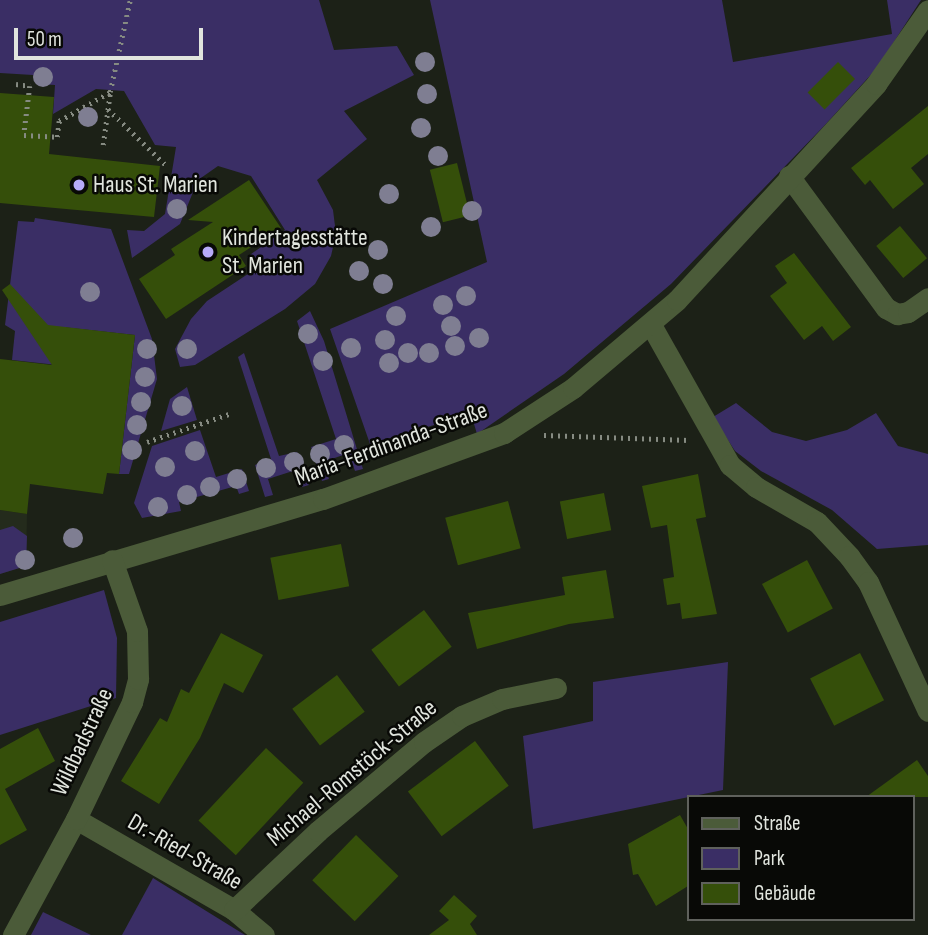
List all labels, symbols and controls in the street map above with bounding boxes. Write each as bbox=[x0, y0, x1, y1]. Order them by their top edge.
scale bar bbox=[18, 14, 206, 58]
text: 50 m bbox=[27, 27, 62, 52]
place label: Haus St. Marien bbox=[93, 171, 218, 199]
marker: Haus St. Marien bbox=[71, 177, 87, 193]
place label: Kindertagesstätte St. Marien bbox=[222, 224, 368, 280]
marker: Kindertagesstätte St. Marien bbox=[200, 244, 216, 260]
street label: Maria-Ferdinanda-Straße bbox=[291, 396, 491, 492]
street label: Wildbadstraße bbox=[45, 684, 119, 800]
street label: Michael-Romstöck-Straße bbox=[261, 693, 443, 853]
legend bbox=[687, 795, 914, 921]
street label: Dr.-Ried-Straße bbox=[123, 808, 247, 896]
text: Straße bbox=[754, 811, 800, 836]
text: Park bbox=[754, 846, 785, 871]
text: Gebäude bbox=[754, 881, 816, 906]

